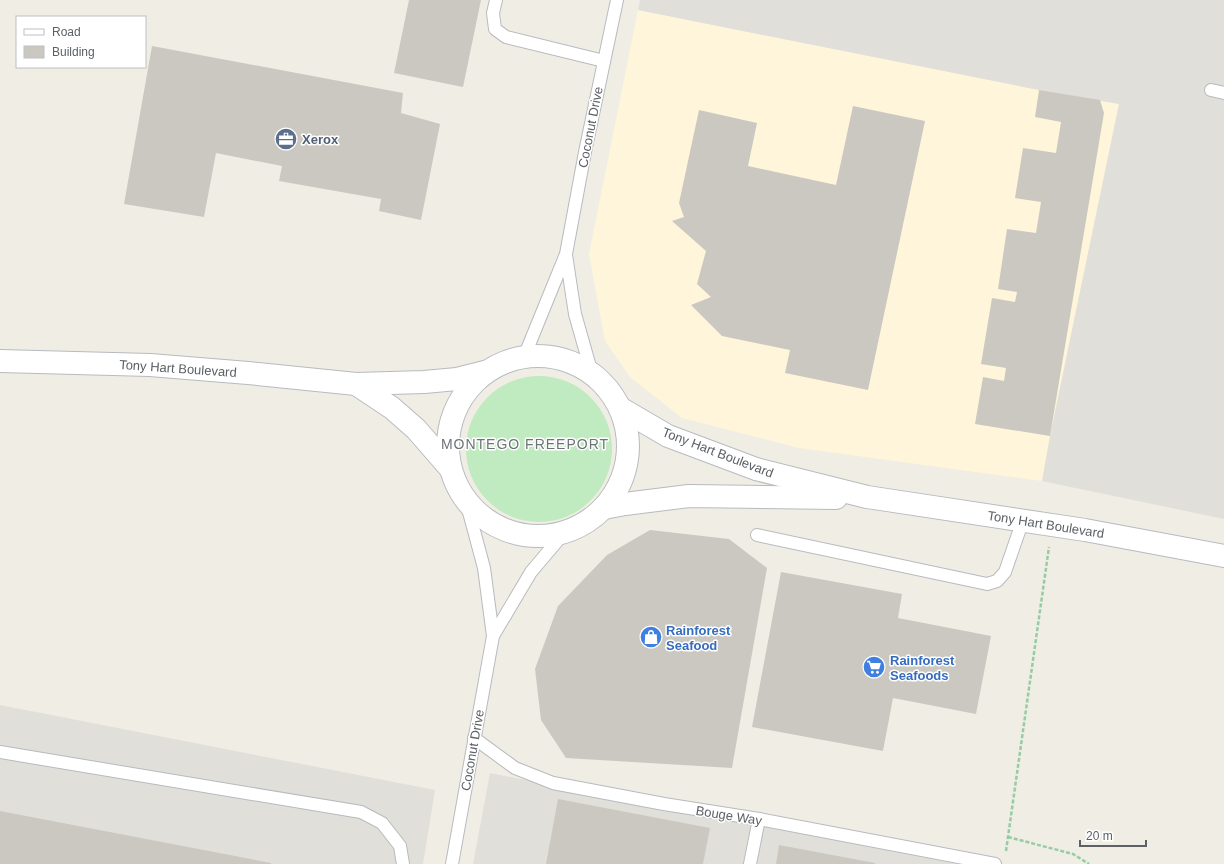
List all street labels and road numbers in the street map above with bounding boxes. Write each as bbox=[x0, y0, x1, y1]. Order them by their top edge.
street label: Coconut Drive bbox=[575, 85, 606, 169]
street label: Tony Hart Boulevard bbox=[119, 357, 237, 380]
street label: Tony Hart Boulevard bbox=[660, 424, 775, 481]
street label: Tony Hart Boulevard bbox=[987, 508, 1105, 541]
street label: Coconut Drive bbox=[458, 708, 487, 792]
street label: Bouge Way bbox=[695, 803, 764, 828]

